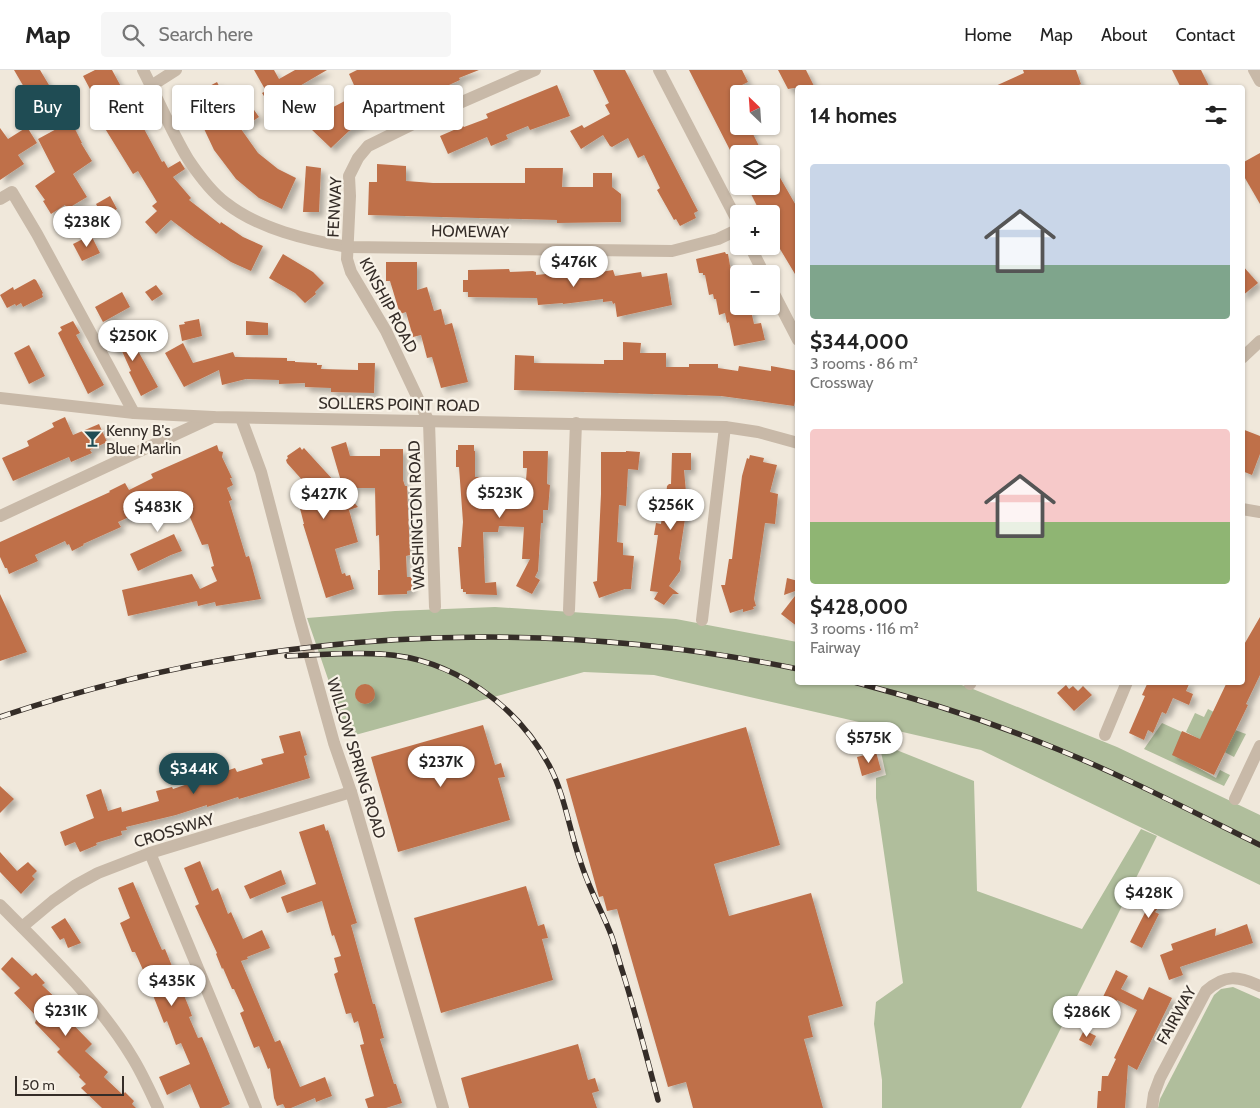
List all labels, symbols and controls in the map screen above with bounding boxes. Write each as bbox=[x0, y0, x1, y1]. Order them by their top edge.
search box bbox=[101, 12, 451, 57]
text: Map bbox=[25, 20, 71, 49]
icon: search bbox=[119, 21, 147, 49]
text: Search here bbox=[159, 23, 253, 46]
text: Home bbox=[964, 24, 1012, 46]
text: Map bbox=[1040, 24, 1073, 46]
text: About bbox=[1101, 24, 1147, 46]
text: Contact bbox=[1175, 24, 1235, 46]
chip: Buy bbox=[15, 85, 80, 130]
chip: Rent bbox=[90, 85, 162, 130]
chip: Filters bbox=[172, 85, 254, 130]
chip: New bbox=[264, 85, 334, 130]
chip: Apartment bbox=[344, 85, 463, 130]
north arrow bbox=[730, 85, 780, 135]
map controls bbox=[730, 85, 780, 315]
icon: filters bbox=[1202, 101, 1230, 129]
text: 14 homes bbox=[810, 103, 897, 128]
button: layers bbox=[730, 145, 780, 195]
street label: FENWAY bbox=[323, 175, 346, 238]
icon: home bbox=[975, 196, 1065, 286]
button: + bbox=[730, 205, 780, 255]
pin: $238K bbox=[52, 206, 122, 248]
text: $238K bbox=[64, 212, 110, 231]
street label: HOMEWAY bbox=[431, 221, 510, 242]
pin: $476K bbox=[539, 246, 609, 288]
text: $476K bbox=[551, 252, 597, 271]
street label: KINSHIP ROAD bbox=[355, 254, 422, 356]
button: − bbox=[730, 265, 780, 315]
pin: $250K bbox=[98, 320, 168, 362]
text: $250K bbox=[109, 326, 157, 345]
text: $344,000 bbox=[810, 329, 909, 354]
text: 3 rooms · 86 m² bbox=[810, 354, 918, 373]
text: Crossway bbox=[810, 373, 874, 392]
street label: SOLLERS POINT ROAD bbox=[318, 394, 480, 415]
place label: Kenny B's Blue Marlin bbox=[106, 421, 181, 458]
bar icon: Kenny B's Blue Marlin bbox=[82, 429, 102, 449]
street label: WASHINGTON ROAD bbox=[404, 440, 429, 590]
icon: home bbox=[975, 461, 1065, 551]
pin: $523K bbox=[465, 476, 535, 519]
pin: $427K bbox=[289, 478, 359, 520]
text: $523K bbox=[478, 483, 523, 502]
text: $427K bbox=[301, 484, 347, 503]
pin: $256K bbox=[636, 488, 706, 531]
pin: $483K bbox=[123, 490, 193, 533]
text: $256K bbox=[648, 495, 694, 514]
text: $483K bbox=[134, 497, 182, 516]
text: $428,000 bbox=[810, 594, 908, 619]
text: 3 rooms · 116 m² bbox=[810, 619, 919, 638]
text: Fairway bbox=[810, 638, 861, 657]
street label: WILLOW SPRING ROAD bbox=[323, 676, 390, 841]
pin: $575K bbox=[834, 722, 904, 764]
text: $575K bbox=[847, 728, 891, 747]
pin: $237K bbox=[406, 746, 476, 788]
pin: $344K bbox=[159, 752, 229, 795]
text: $237K bbox=[419, 752, 463, 771]
text: $344K bbox=[170, 759, 218, 778]
street label: CROSSWAY bbox=[132, 809, 217, 852]
pin: $428K bbox=[1114, 876, 1184, 919]
text: $428K bbox=[1125, 883, 1173, 902]
pin: $435K bbox=[137, 964, 207, 1007]
text: $435K bbox=[149, 971, 195, 990]
street label: FAIRWAY bbox=[1153, 982, 1201, 1048]
pin: $231K bbox=[31, 994, 101, 1037]
pin: $286K bbox=[1052, 996, 1122, 1038]
text: $231K bbox=[45, 1001, 87, 1020]
text: $286K bbox=[1064, 1002, 1110, 1021]
scale bar bbox=[15, 1073, 124, 1096]
text: 50 m bbox=[22, 1076, 55, 1094]

